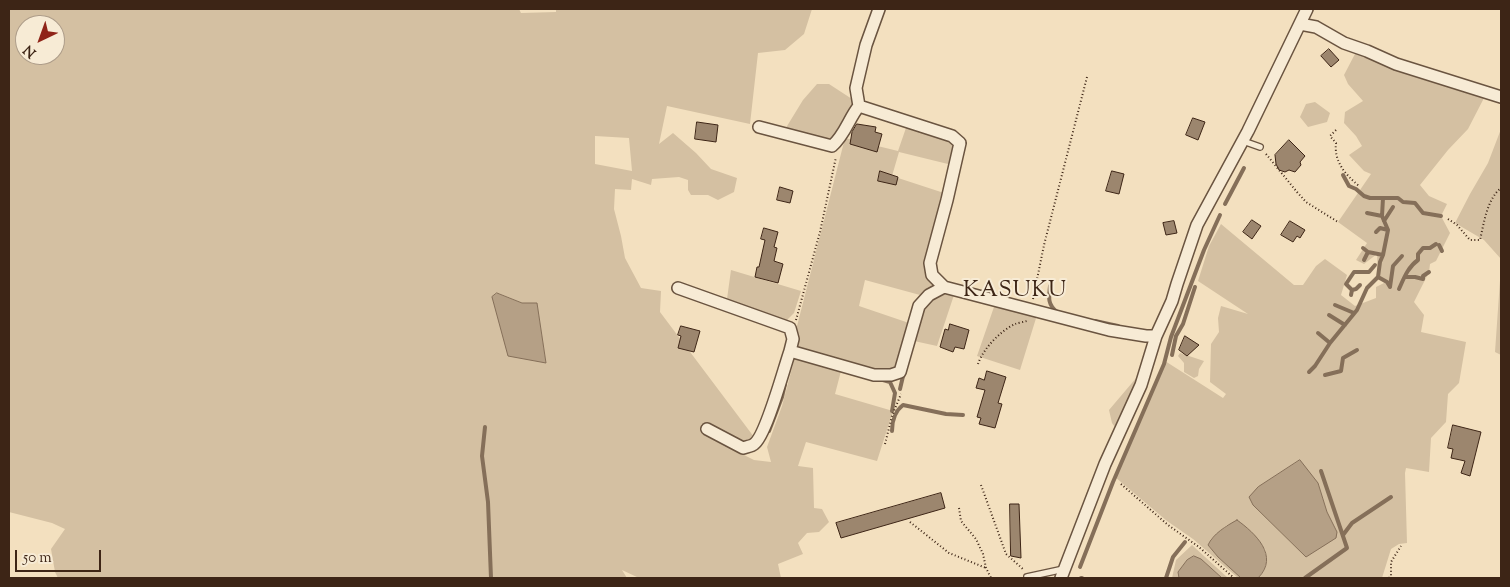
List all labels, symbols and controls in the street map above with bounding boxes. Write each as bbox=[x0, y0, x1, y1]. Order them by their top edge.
north arrow bbox=[15, 15, 65, 65]
text: N bbox=[20, 39, 41, 62]
district label: KASUKU bbox=[962, 279, 1068, 305]
scale bar bbox=[18, 540, 104, 572]
text: 50 m bbox=[23, 548, 52, 569]

